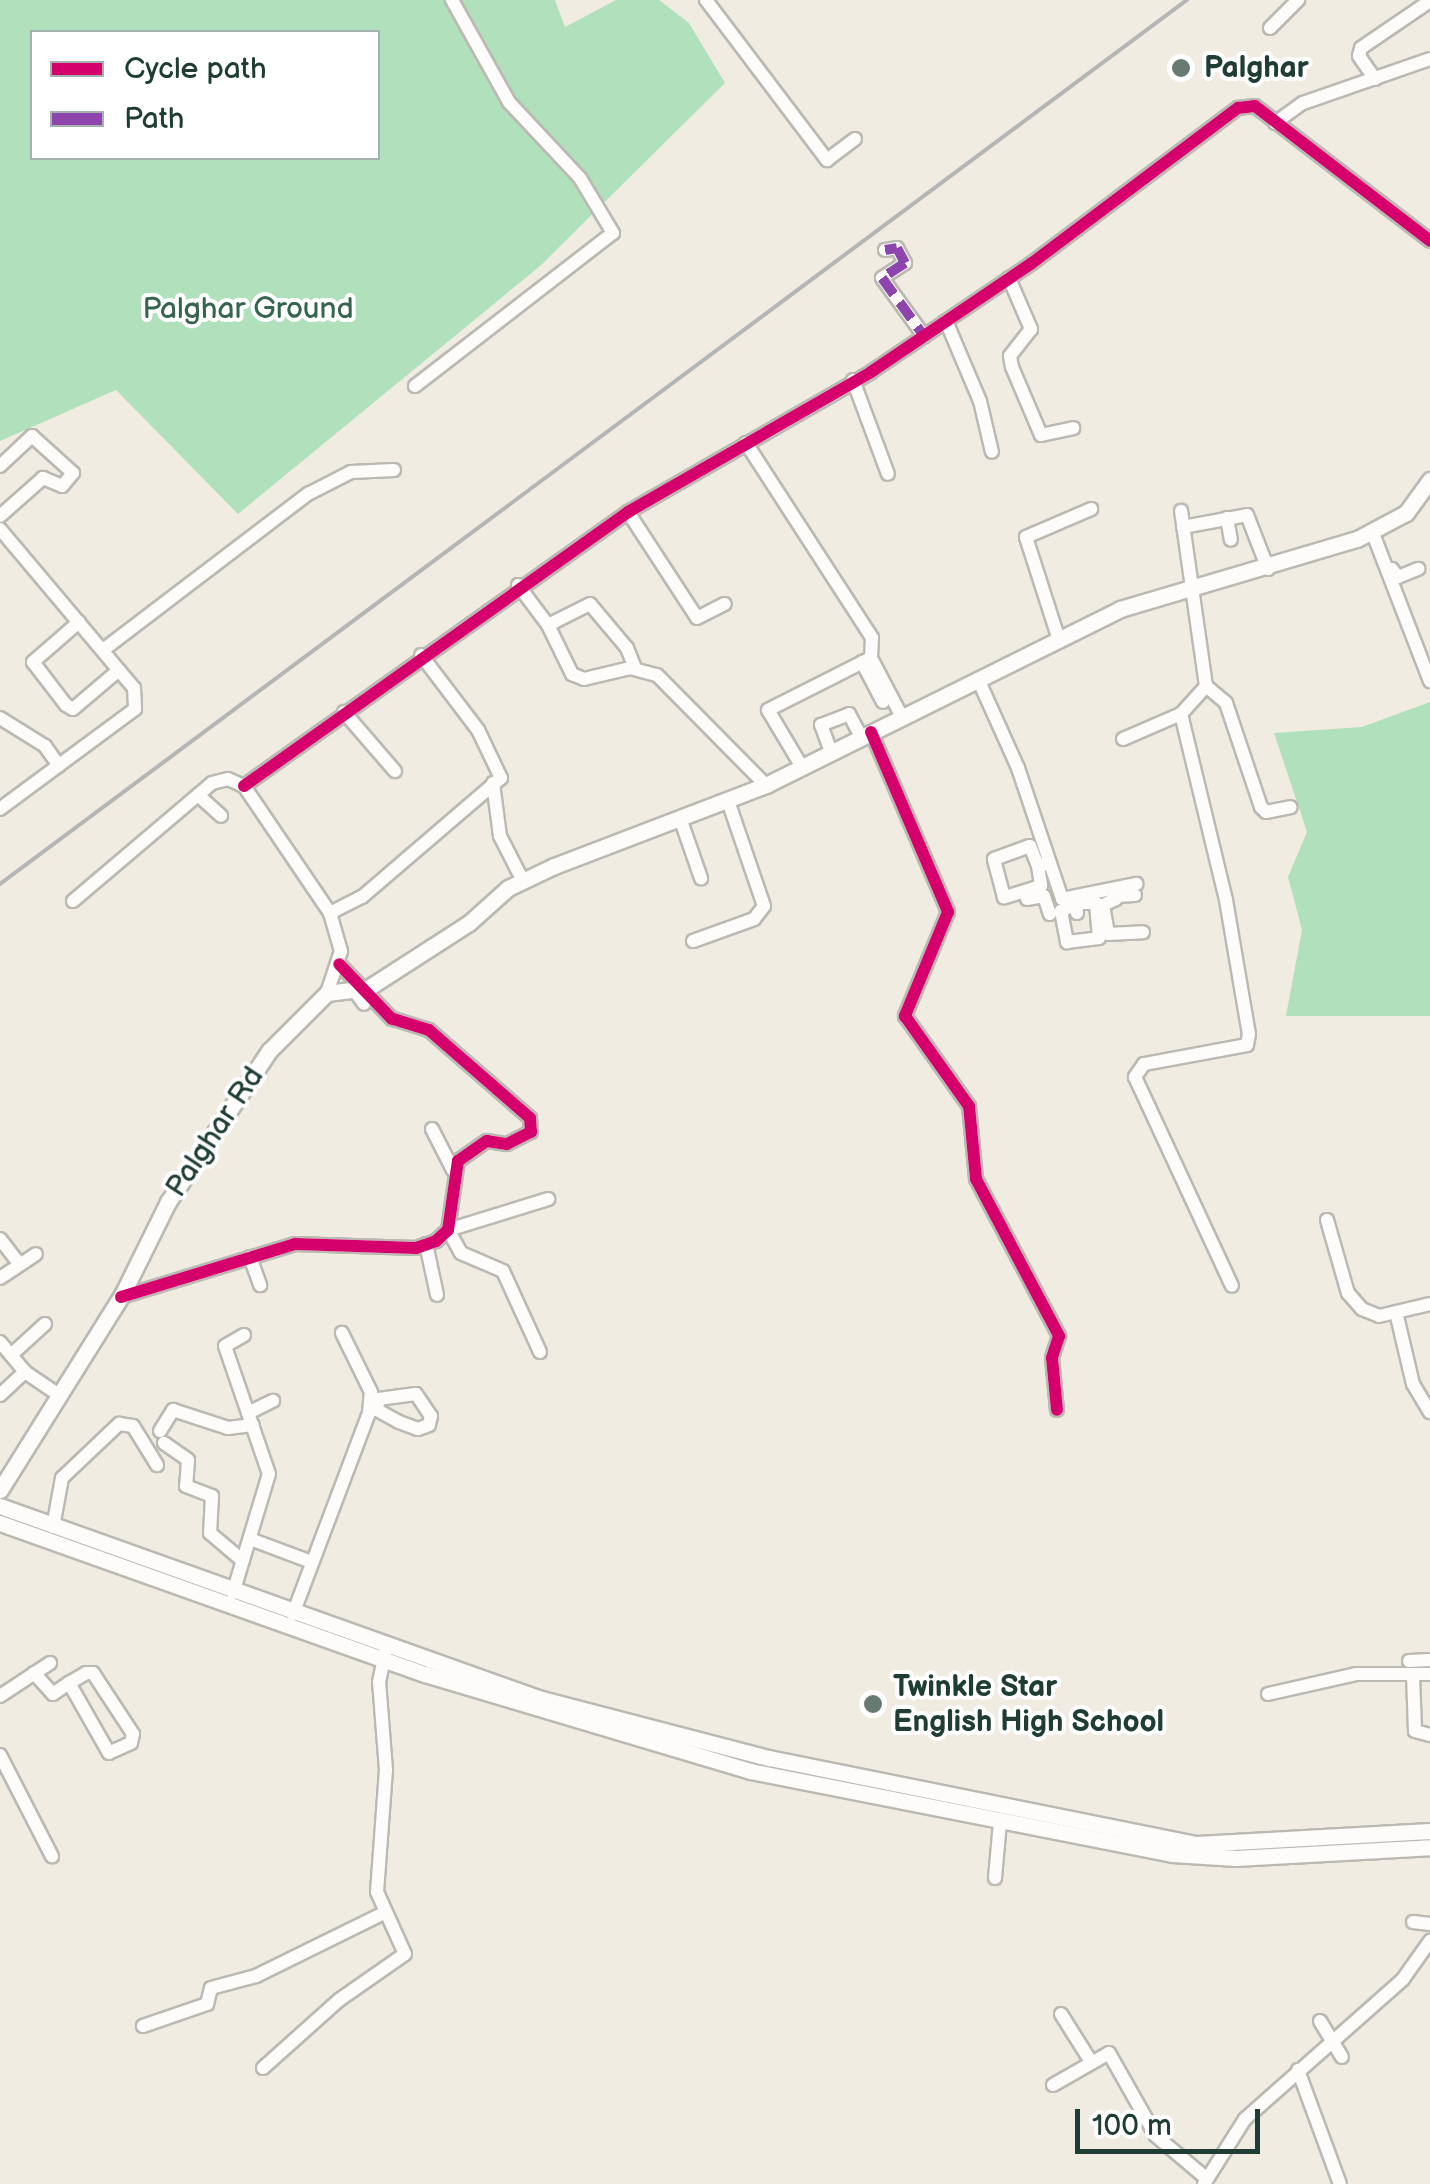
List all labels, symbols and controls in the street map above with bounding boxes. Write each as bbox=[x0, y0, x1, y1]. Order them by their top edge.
legend bbox=[30, 30, 380, 160]
place label: Palghar bbox=[1204, 50, 1309, 86]
text: Cycle path bbox=[124, 51, 267, 87]
marker: Palghar bbox=[1168, 55, 1194, 81]
text: Path bbox=[124, 101, 184, 137]
park label: Palghar Ground bbox=[142, 291, 354, 327]
street label: Palghar Rd bbox=[158, 1060, 272, 1204]
place label: Twinkle Star English High School bbox=[893, 1669, 1164, 1740]
marker: Twinkle Star English High School bbox=[862, 1693, 884, 1715]
scale bar bbox=[1080, 2089, 1265, 2151]
text: 100 m bbox=[1092, 2108, 1172, 2144]

